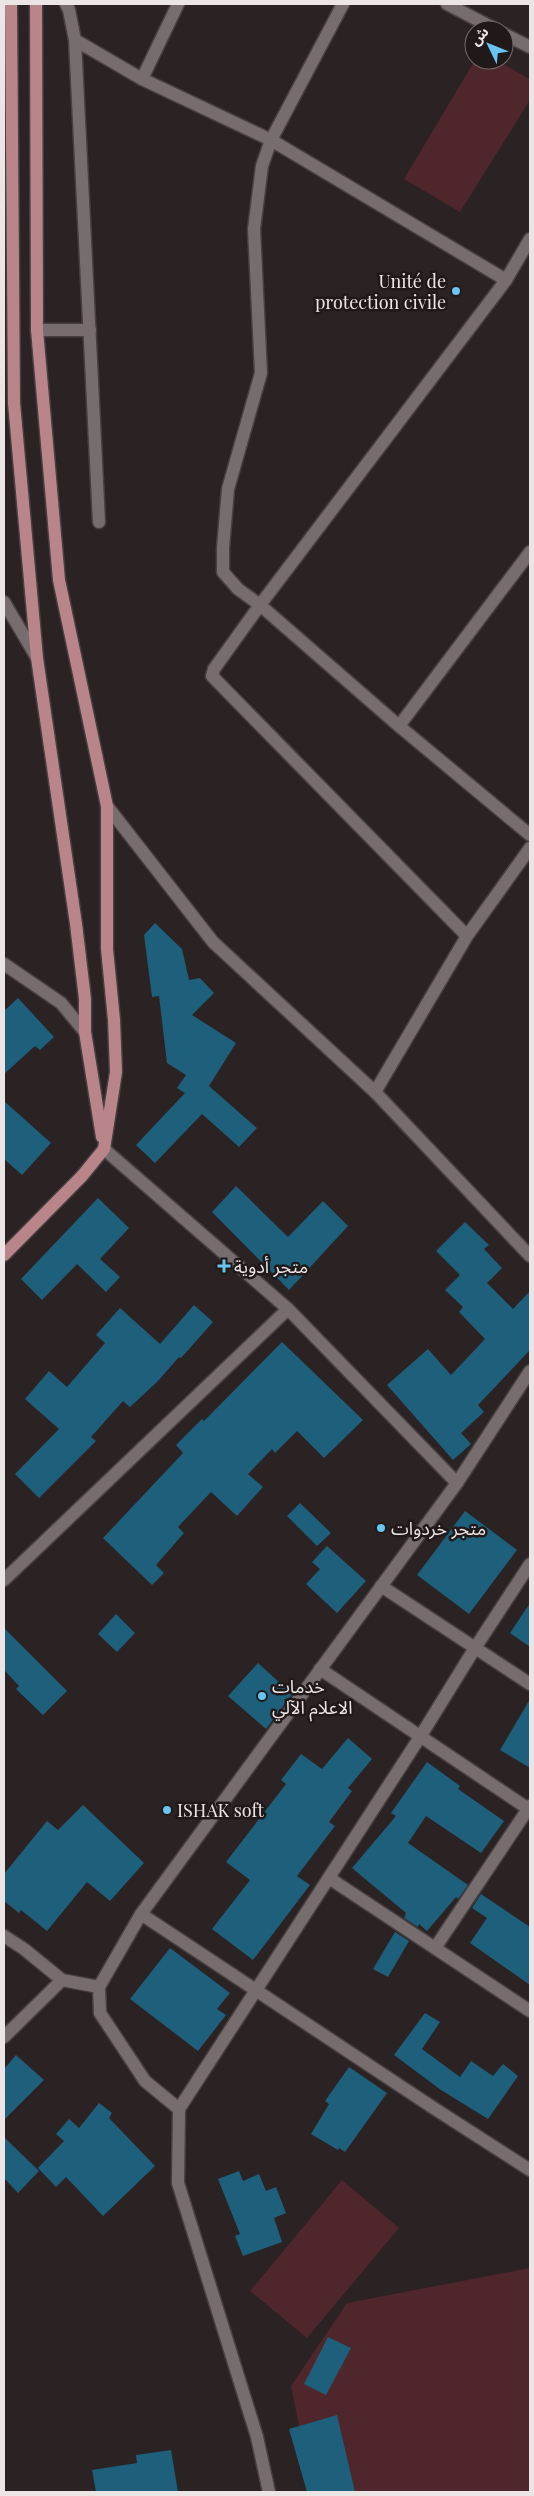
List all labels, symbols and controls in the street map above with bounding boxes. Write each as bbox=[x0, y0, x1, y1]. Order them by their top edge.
north arrow bbox=[464, 20, 514, 70]
text: ش bbox=[466, 22, 493, 49]
place label: Unité de protection civile bbox=[315, 269, 446, 314]
marker: Unité de protection civile bbox=[450, 285, 462, 297]
place label: متجر أدوية bbox=[234, 1254, 308, 1278]
marker: متجر أدوية bbox=[218, 1260, 230, 1272]
place label: متجر خردوات bbox=[391, 1516, 486, 1540]
marker: متجر خردوات bbox=[375, 1522, 387, 1534]
place label: خدمات الاعلام الآلي bbox=[272, 1674, 352, 1722]
marker: خدمات الاعلام الآلي bbox=[256, 1690, 268, 1702]
place label: ISHAK soft bbox=[177, 1798, 265, 1822]
marker: ISHAK soft bbox=[161, 1804, 173, 1816]

